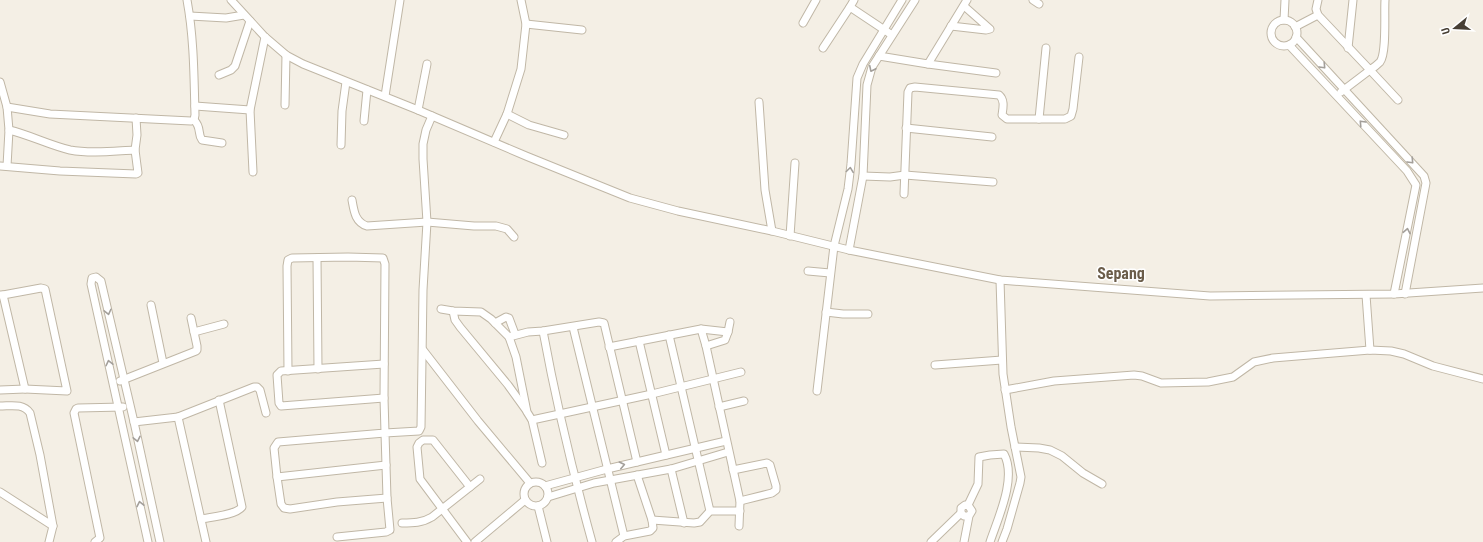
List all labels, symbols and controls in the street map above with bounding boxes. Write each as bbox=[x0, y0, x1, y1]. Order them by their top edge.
north arrow bbox=[1435, 8, 1475, 48]
text: U bbox=[1439, 26, 1453, 36]
one-way arrow bbox=[1318, 61, 1325, 69]
one-way arrow bbox=[869, 64, 877, 72]
one-way arrow bbox=[1359, 120, 1366, 128]
one-way arrow bbox=[1406, 156, 1414, 164]
one-way arrow bbox=[845, 167, 854, 173]
one-way arrow bbox=[1402, 228, 1410, 234]
district label: Sepang bbox=[1097, 264, 1145, 283]
one-way arrow bbox=[103, 309, 111, 315]
one-way arrow bbox=[106, 360, 114, 366]
one-way arrow bbox=[133, 436, 141, 442]
one-way arrow bbox=[619, 462, 625, 470]
one-way arrow bbox=[136, 501, 144, 507]

